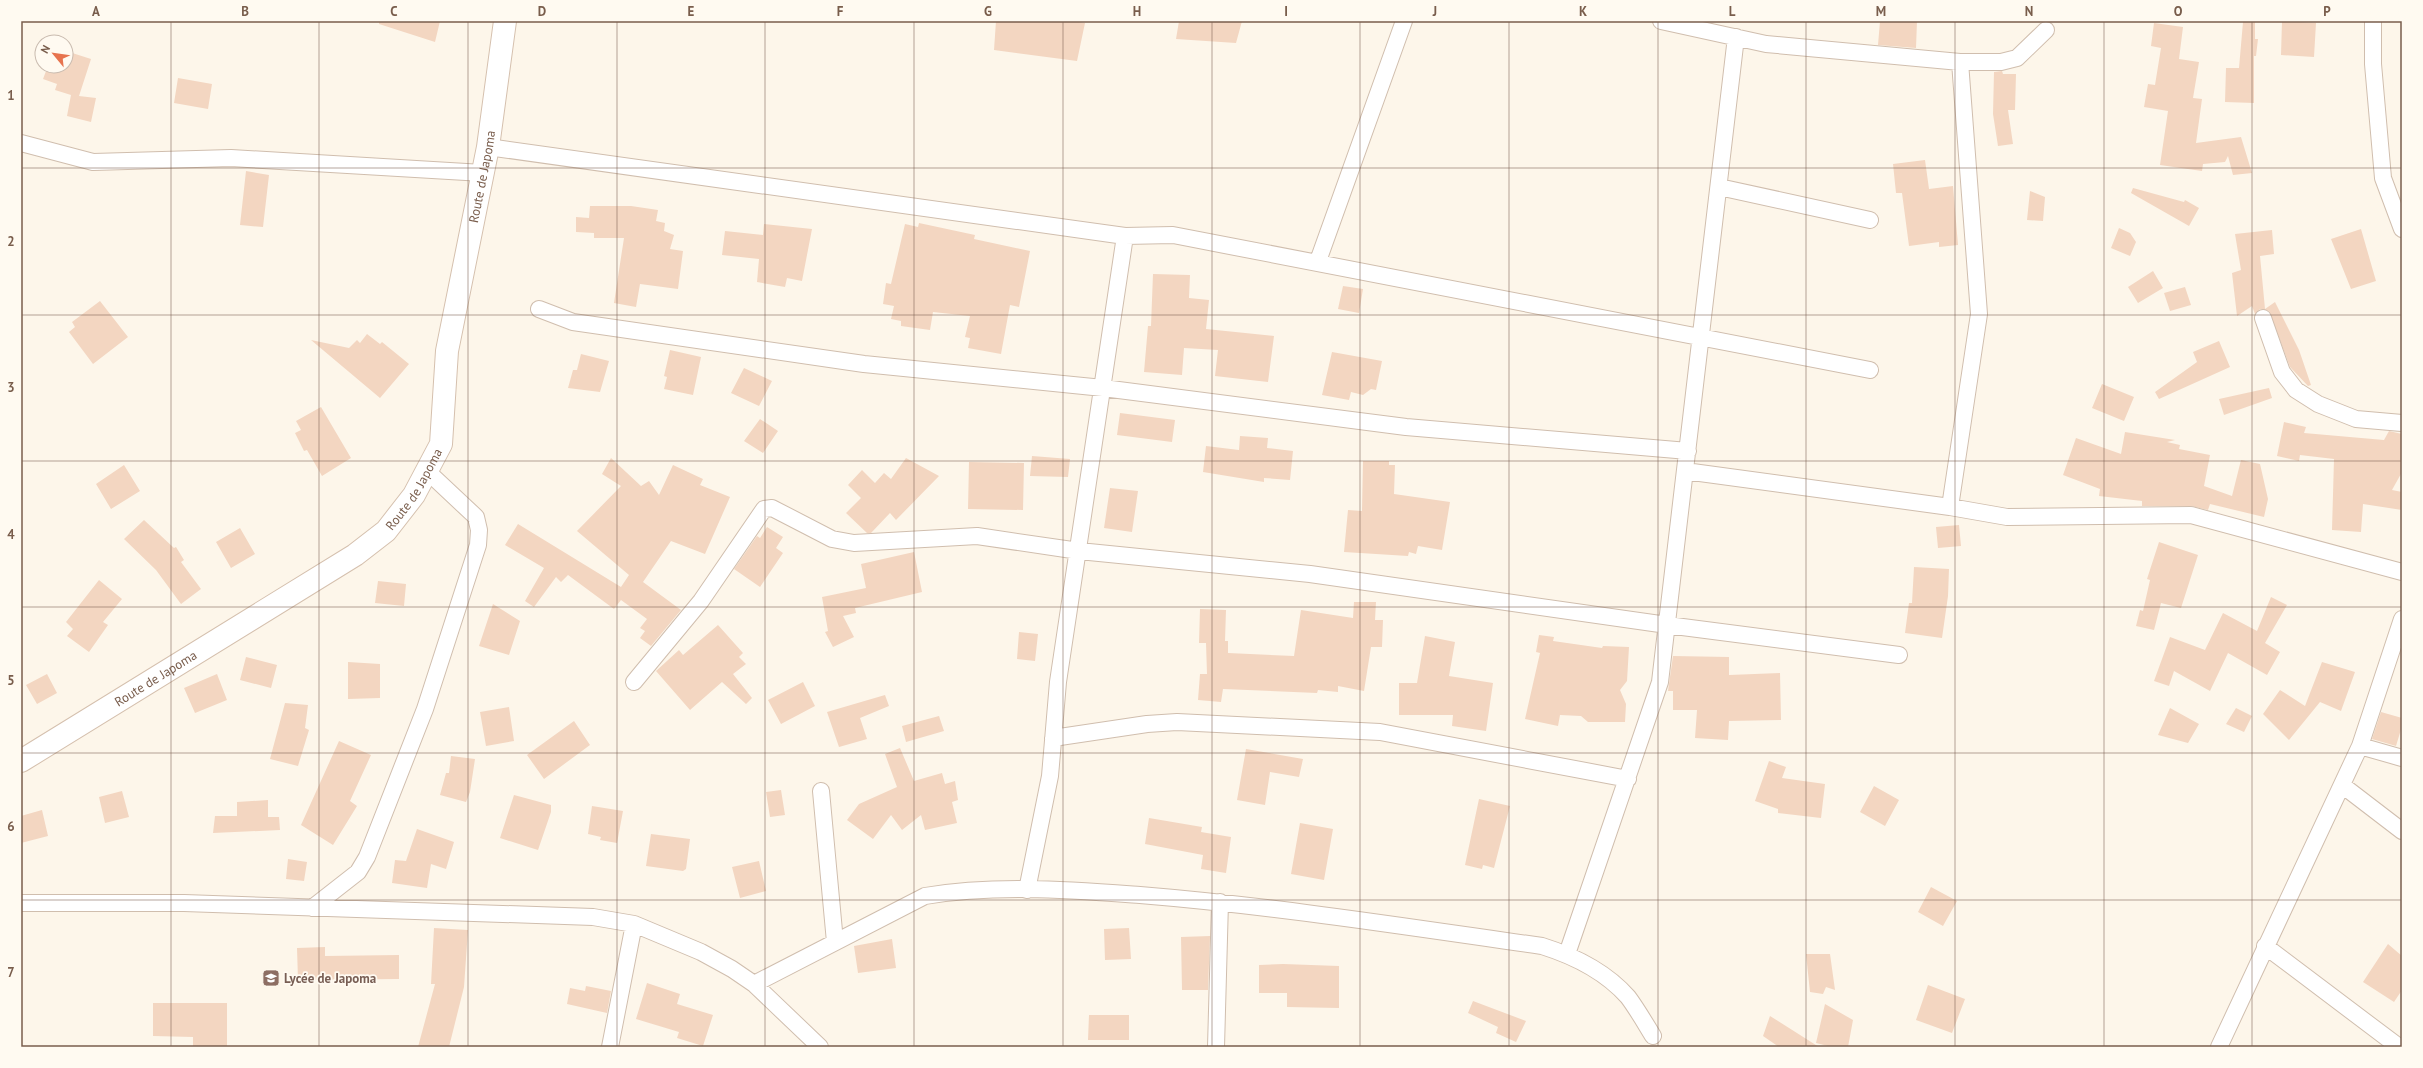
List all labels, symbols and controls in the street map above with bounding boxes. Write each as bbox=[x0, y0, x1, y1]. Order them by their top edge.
text: A bbox=[92, 3, 100, 20]
text: B bbox=[241, 3, 249, 20]
text: C bbox=[390, 3, 398, 20]
text: D bbox=[538, 3, 546, 20]
text: E bbox=[688, 3, 695, 20]
text: F bbox=[837, 3, 844, 20]
text: G bbox=[984, 3, 992, 20]
text: H bbox=[1133, 3, 1141, 20]
text: I bbox=[1284, 3, 1288, 20]
text: J bbox=[1432, 3, 1437, 20]
text: K bbox=[1579, 3, 1587, 20]
text: L bbox=[1729, 3, 1736, 20]
text: M bbox=[1876, 3, 1886, 20]
text: N bbox=[2025, 3, 2033, 20]
text: O bbox=[2174, 3, 2183, 20]
text: P bbox=[2323, 3, 2331, 20]
north arrow bbox=[34, 34, 74, 74]
text: N bbox=[37, 43, 53, 56]
text: 1 bbox=[7, 87, 15, 104]
street label: Route de Japoma bbox=[464, 129, 499, 224]
text: 2 bbox=[7, 233, 15, 250]
text: 3 bbox=[7, 379, 15, 396]
street label: Route de Japoma bbox=[381, 445, 446, 533]
text: 4 bbox=[7, 526, 15, 543]
street label: Route de Japoma bbox=[111, 646, 200, 710]
text: 5 bbox=[7, 672, 15, 689]
text: 6 bbox=[7, 818, 15, 835]
text: 7 bbox=[7, 964, 15, 981]
school or university icon: Lycée de Japoma bbox=[261, 968, 281, 988]
place label: Lycée de Japoma bbox=[284, 970, 376, 987]

